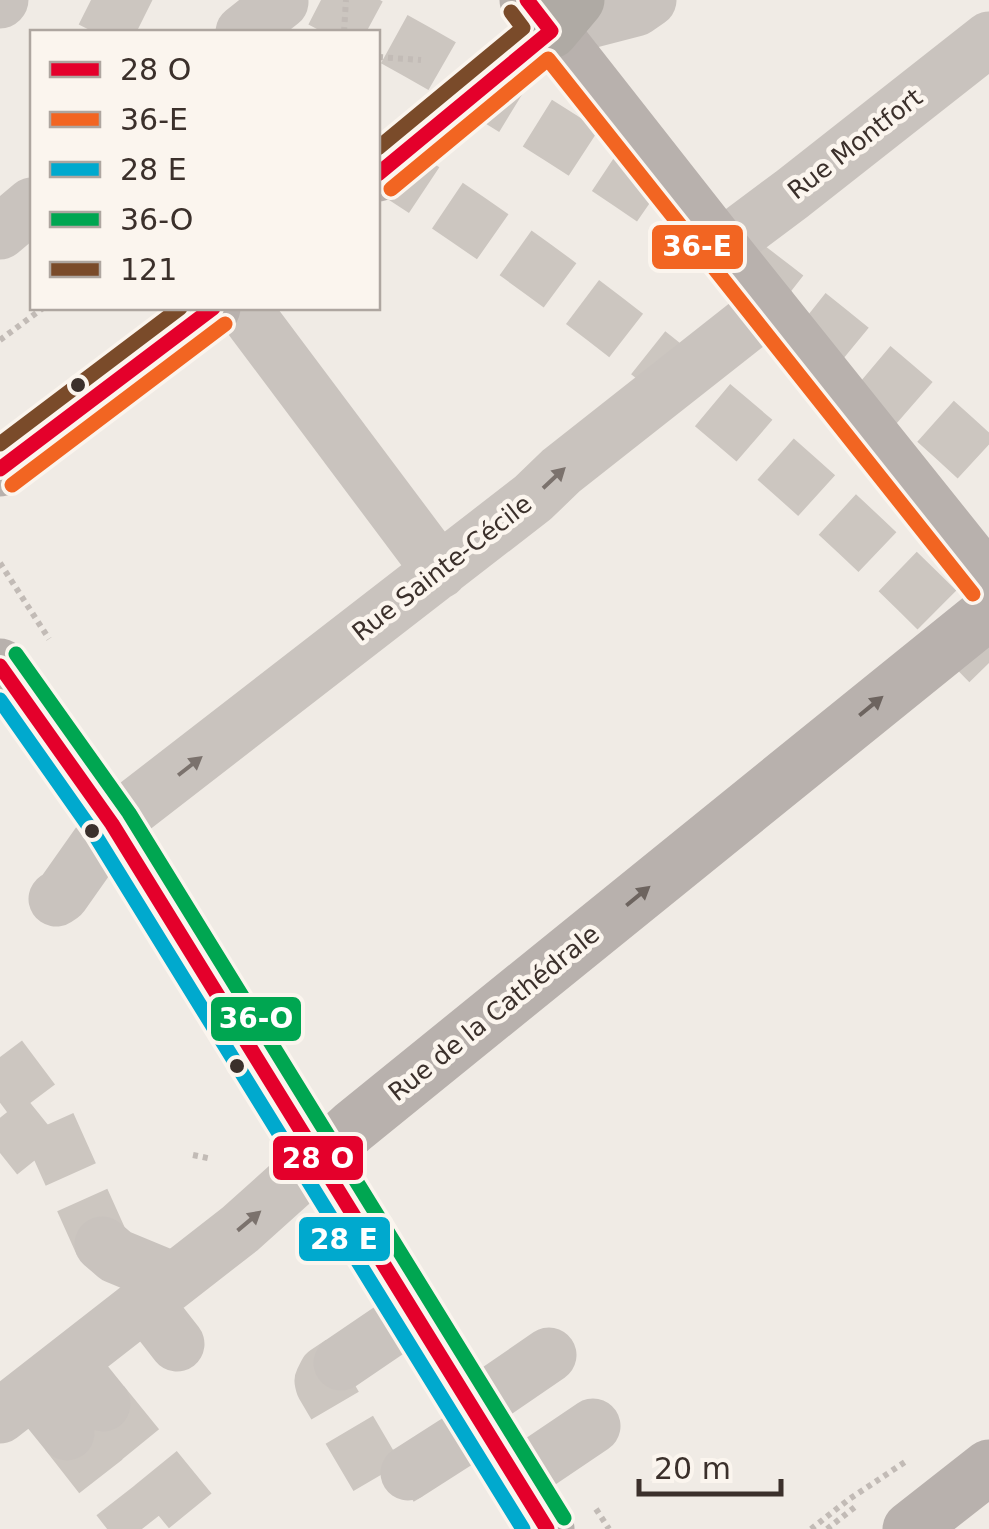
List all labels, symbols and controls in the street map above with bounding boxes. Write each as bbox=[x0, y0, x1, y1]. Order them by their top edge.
legend bbox=[30, 30, 380, 310]
text: 28 O bbox=[120, 52, 191, 87]
street label: Rue Montfort bbox=[782, 83, 928, 205]
text: 36-E bbox=[120, 102, 188, 137]
text: 28 E bbox=[120, 152, 187, 187]
text: 36-O bbox=[120, 202, 193, 237]
line badge: 36-E bbox=[650, 223, 745, 271]
text: 36-E bbox=[662, 230, 732, 263]
text: 121 bbox=[120, 252, 177, 287]
unlabelled marker bbox=[68, 375, 88, 395]
one-way arrow bbox=[542, 467, 566, 490]
street label: Rue Sainte-Cécile bbox=[347, 489, 537, 647]
one-way arrow bbox=[859, 696, 884, 717]
one-way arrow bbox=[177, 756, 202, 777]
unlabelled marker bbox=[82, 821, 102, 841]
one-way arrow bbox=[625, 886, 651, 907]
street label: Rue de la Cathédrale bbox=[383, 919, 605, 1107]
line badge: 36-O bbox=[209, 995, 303, 1043]
text: 36-O bbox=[219, 1002, 293, 1035]
unlabelled marker bbox=[227, 1056, 247, 1076]
line badge: 28 O bbox=[271, 1134, 365, 1182]
text: 28 O bbox=[282, 1142, 354, 1175]
one-way arrow bbox=[236, 1211, 261, 1232]
line badge: 28 E bbox=[297, 1215, 392, 1263]
text: 28 E bbox=[310, 1223, 378, 1256]
scale bar bbox=[639, 1434, 782, 1496]
text: 20 m bbox=[654, 1451, 731, 1486]

